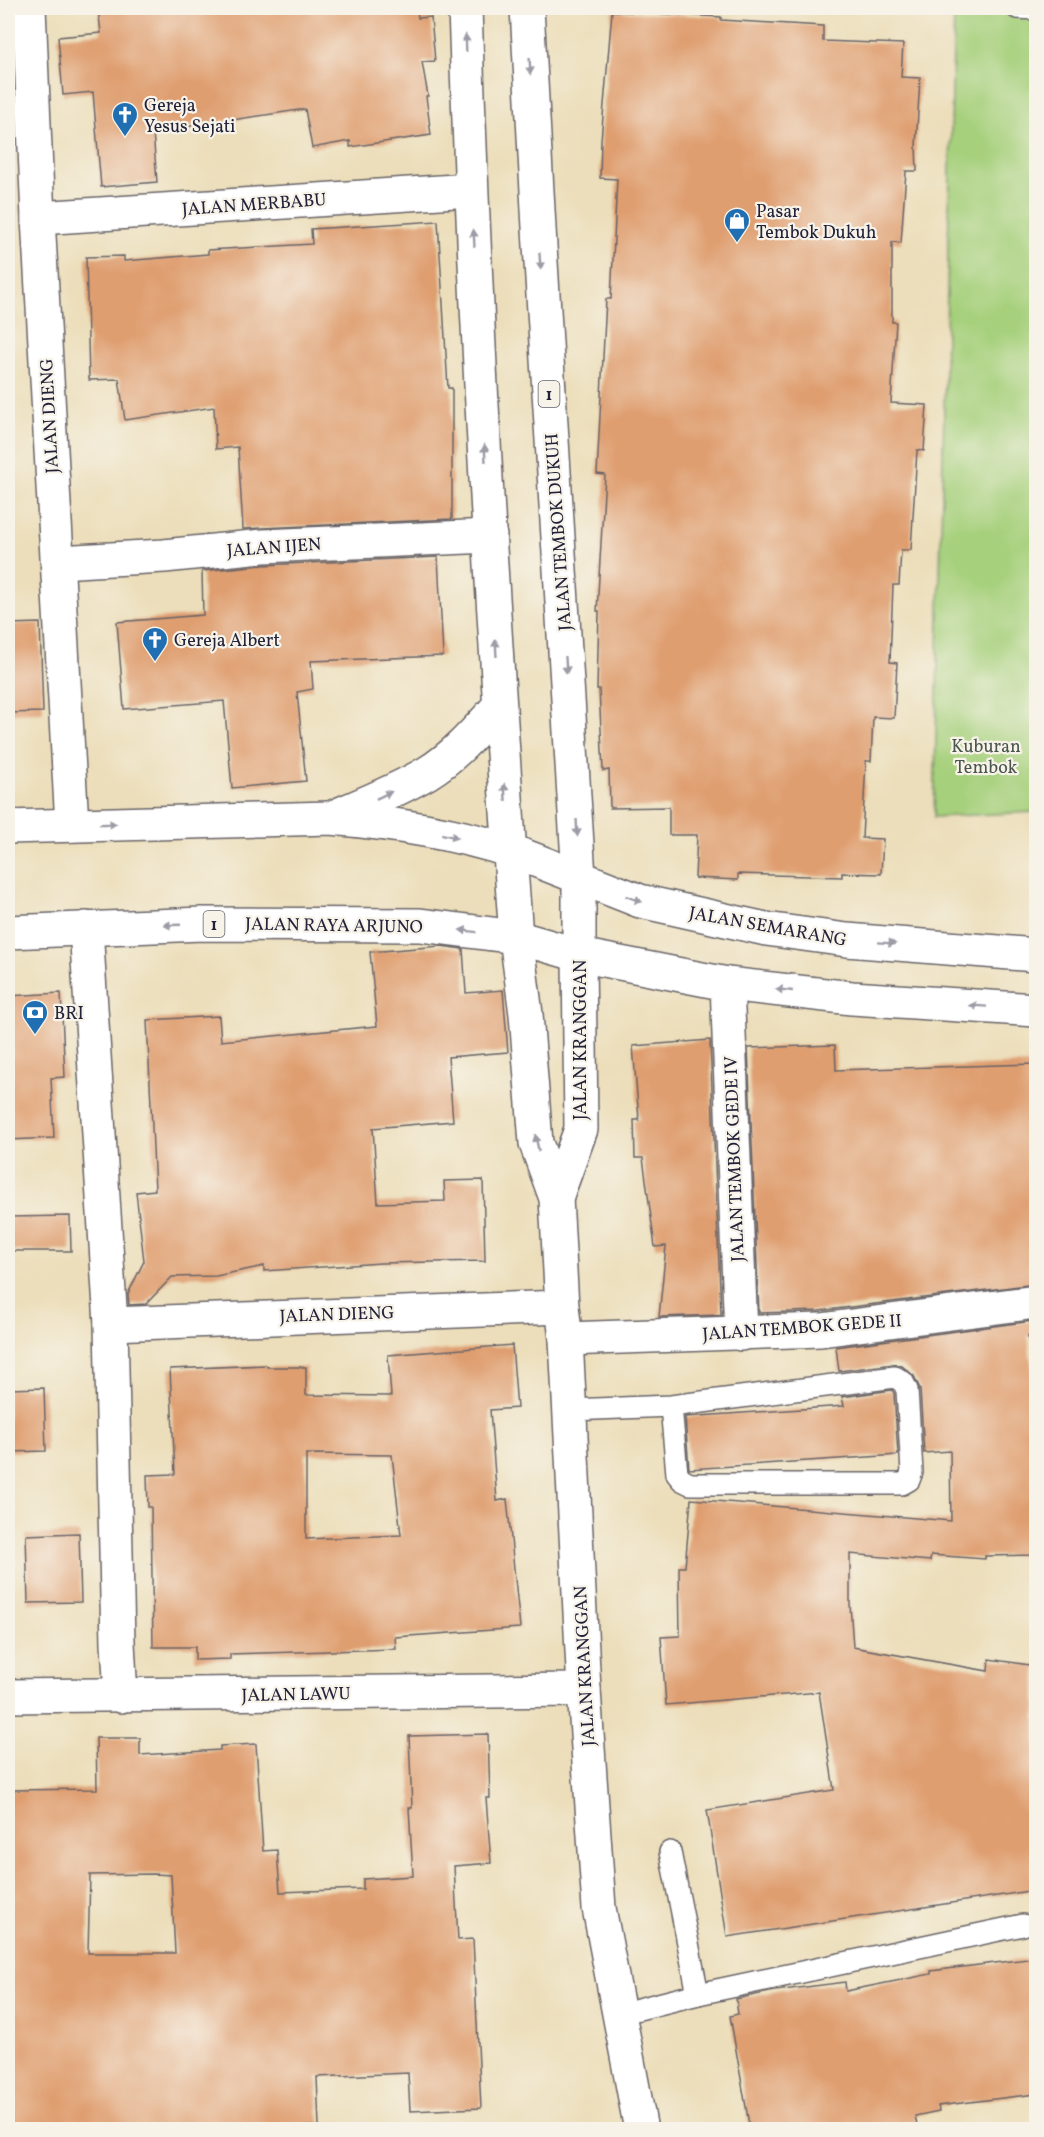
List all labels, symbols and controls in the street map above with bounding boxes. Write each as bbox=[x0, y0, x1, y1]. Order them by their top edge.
one-way arrow bbox=[462, 33, 471, 52]
one-way arrow bbox=[525, 56, 535, 75]
place label: Gereja Yesus Sejati bbox=[144, 94, 235, 140]
church icon: Gereja Yesus Sejati bbox=[110, 100, 140, 138]
street label: JALAN MERBABU bbox=[181, 188, 327, 223]
place label: Pasar Tembok Dukuh bbox=[756, 200, 877, 246]
shop icon: Pasar Tembok Dukuh bbox=[722, 206, 752, 244]
one-way arrow bbox=[469, 228, 478, 247]
one-way arrow bbox=[536, 251, 545, 270]
street label: JALAN DIENG bbox=[35, 358, 66, 474]
road number: 1 bbox=[538, 381, 560, 407]
street label: JALAN TEMBOK DUKUH bbox=[540, 432, 579, 632]
one-way arrow bbox=[481, 444, 490, 463]
street label: JALAN IJEN bbox=[226, 533, 322, 564]
church icon: Gereja Albert bbox=[140, 625, 170, 663]
place label: Gereja Albert bbox=[174, 629, 280, 654]
one-way arrow bbox=[491, 638, 500, 657]
one-way arrow bbox=[562, 655, 571, 674]
park label: Kuburan Tembok bbox=[951, 735, 1021, 781]
one-way arrow bbox=[501, 783, 510, 802]
one-way arrow bbox=[375, 790, 393, 800]
one-way arrow bbox=[98, 819, 117, 829]
one-way arrow bbox=[572, 819, 581, 838]
one-way arrow bbox=[441, 831, 459, 841]
one-way arrow bbox=[625, 894, 643, 904]
street label: JALAN SEMARANG bbox=[687, 901, 849, 954]
road number: 1 bbox=[204, 911, 224, 937]
street label: JALAN RAYA ARJUNO bbox=[245, 912, 423, 941]
one-way arrow bbox=[163, 920, 182, 929]
one-way arrow bbox=[458, 926, 477, 935]
one-way arrow bbox=[878, 939, 897, 948]
street label: JALAN KRANGGAN bbox=[569, 960, 594, 1120]
one-way arrow bbox=[774, 985, 793, 995]
bank icon: BRI bbox=[20, 998, 50, 1036]
place label: BRI bbox=[54, 1002, 84, 1027]
one-way arrow bbox=[969, 1002, 988, 1011]
street label: JALAN TEMBOK GEDE IV bbox=[719, 1056, 752, 1262]
one-way arrow bbox=[532, 1134, 542, 1152]
street label: JALAN DIENG bbox=[279, 1301, 395, 1330]
street label: JALAN TEMBOK GEDE II bbox=[702, 1309, 903, 1348]
street label: JALAN KRANGGAN bbox=[569, 1585, 602, 1747]
street label: JALAN LAWU bbox=[241, 1682, 351, 1709]

